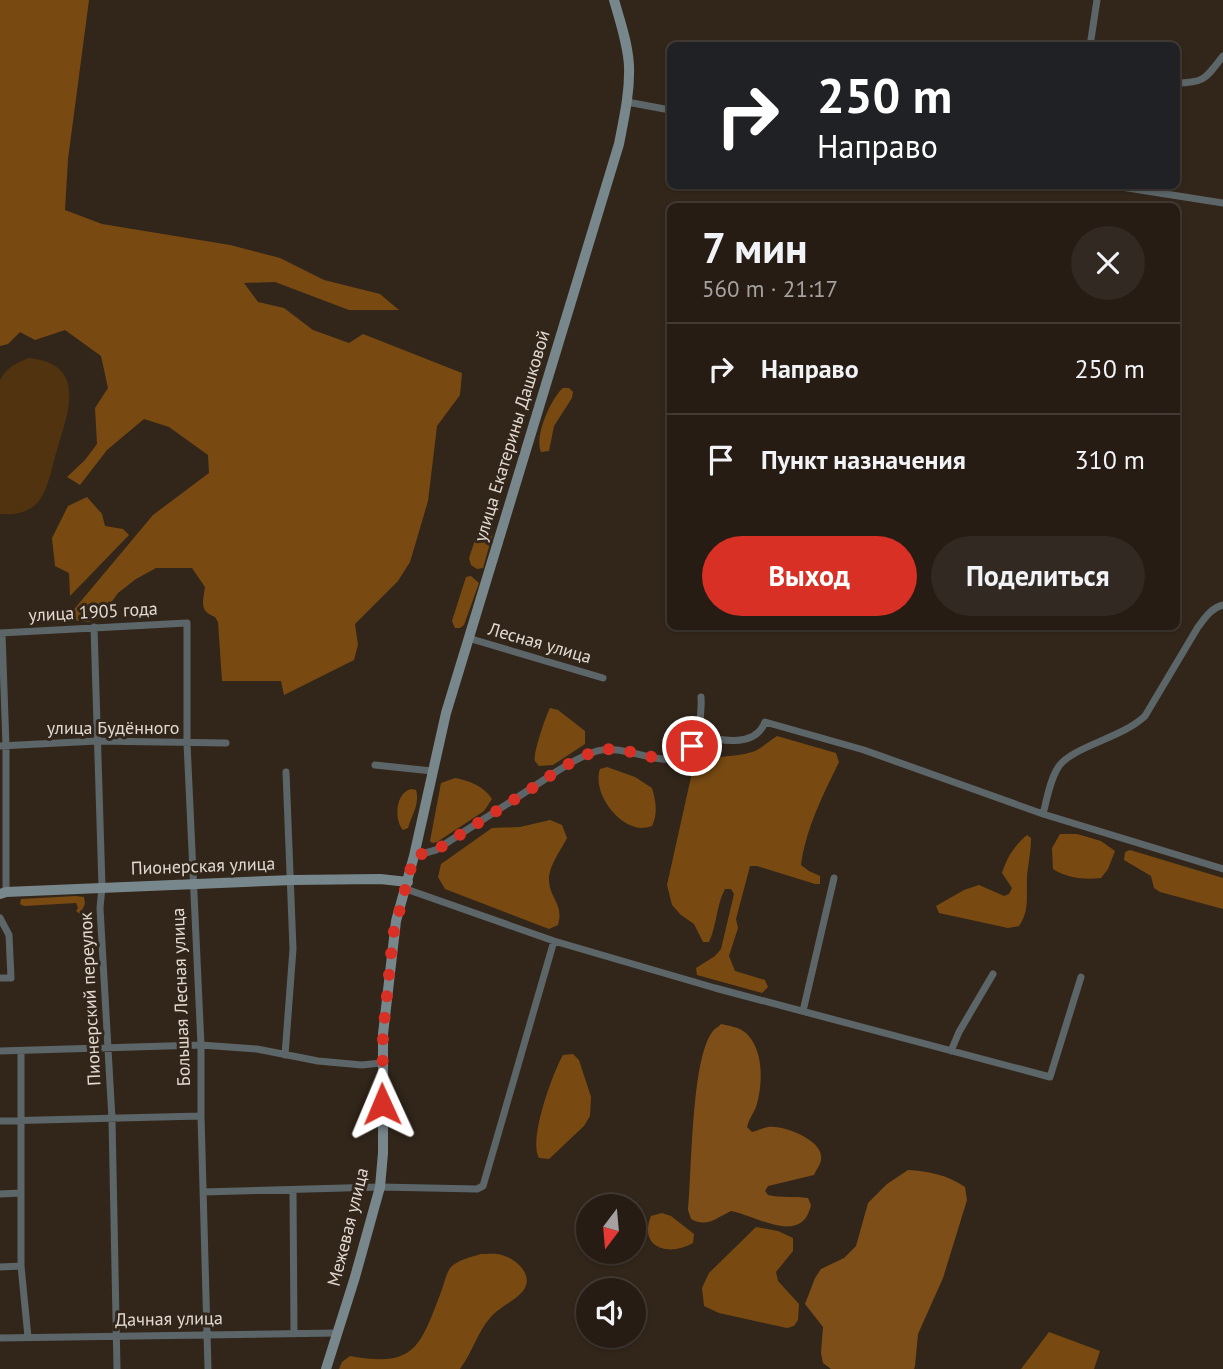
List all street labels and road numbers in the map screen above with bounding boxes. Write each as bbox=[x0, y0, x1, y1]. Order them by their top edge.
street label: улица Екатерины Дашковой bbox=[468, 327, 555, 544]
street label: улица 1905 года bbox=[28, 597, 158, 626]
street label: Лесная улица bbox=[485, 617, 594, 668]
street label: улица Будённого bbox=[47, 716, 179, 739]
street label: Пионерская улица bbox=[130, 851, 276, 880]
street label: Большая Лесная улица bbox=[166, 908, 195, 1087]
street label: Пионерский переулок bbox=[73, 911, 106, 1086]
street label: Межевая улица bbox=[322, 1165, 373, 1288]
street label: Дачная улица bbox=[115, 1306, 223, 1331]

